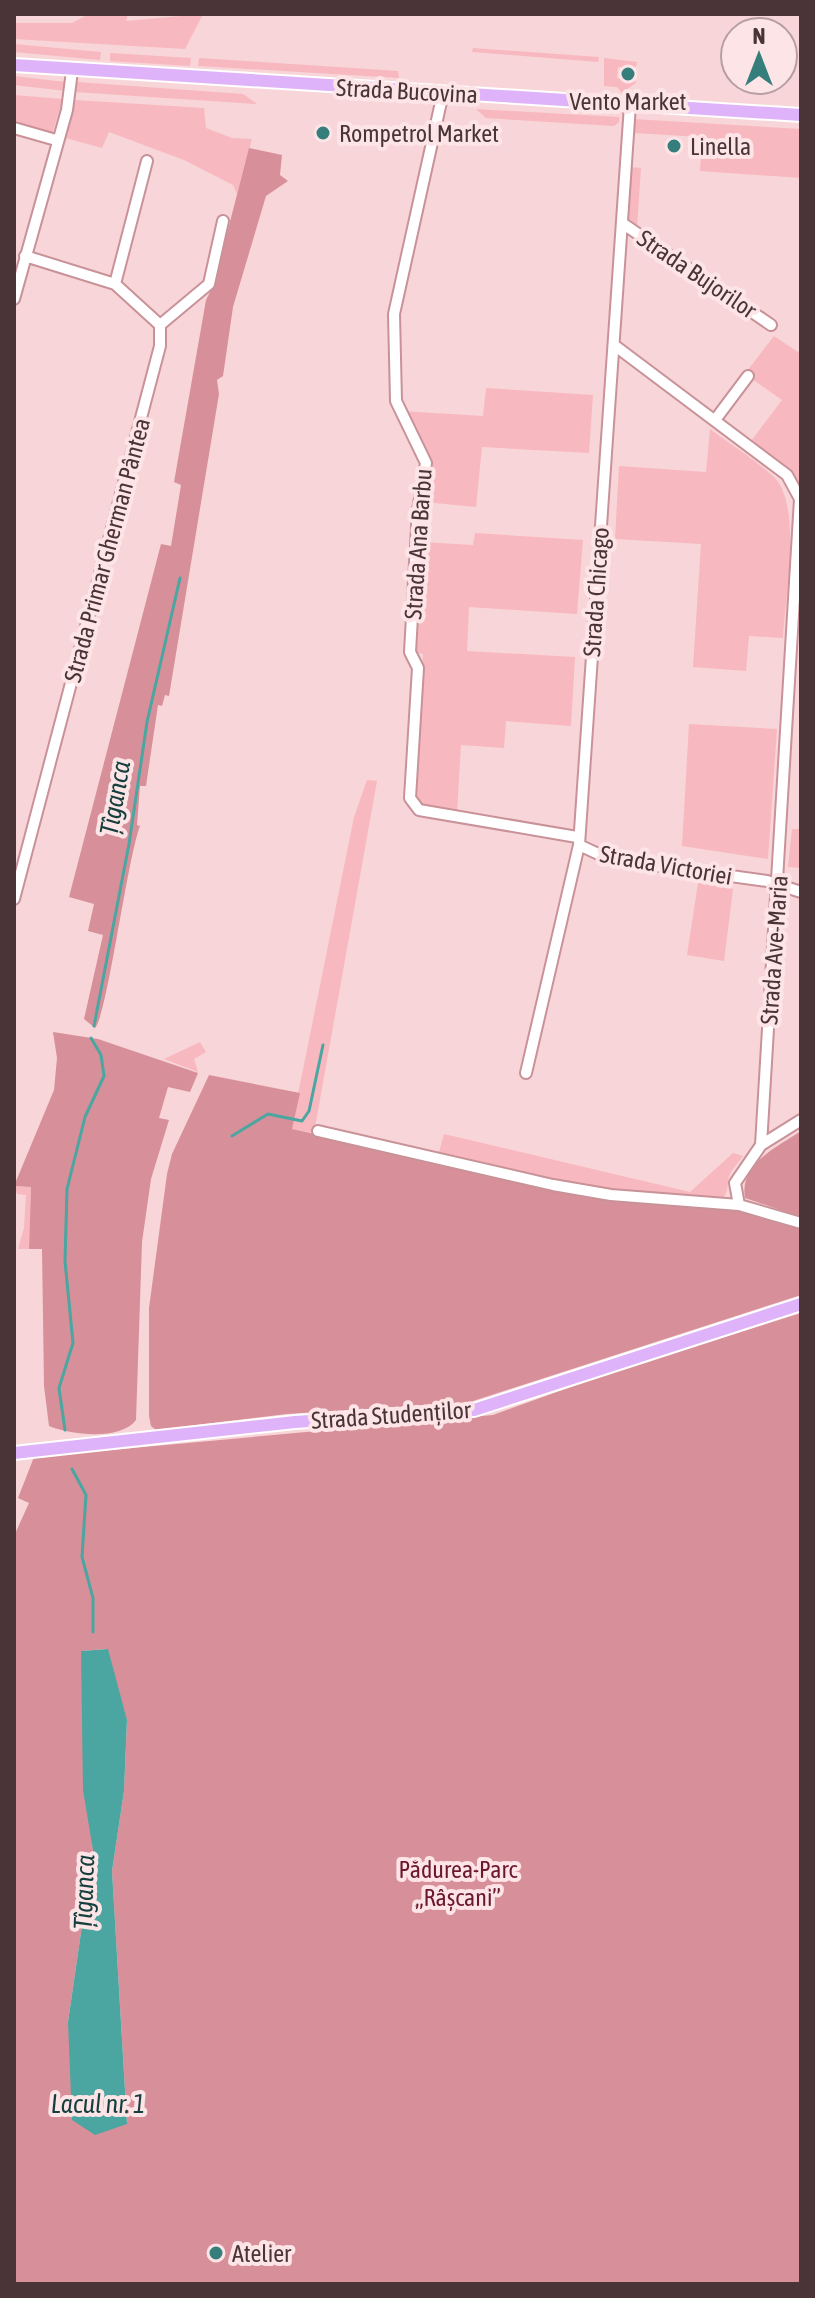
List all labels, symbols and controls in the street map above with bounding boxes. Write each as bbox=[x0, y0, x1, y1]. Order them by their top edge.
north arrow bbox=[719, 16, 799, 96]
text: N bbox=[753, 23, 765, 49]
marker: Vento Market bbox=[619, 65, 637, 83]
street label: Strada Bucovina bbox=[336, 74, 478, 108]
place label: Vento Market bbox=[569, 88, 687, 115]
place label: Rompetrol Market bbox=[339, 120, 499, 147]
marker: Rompetrol Market bbox=[314, 124, 332, 142]
place label: Linella bbox=[690, 133, 751, 160]
marker: Linella bbox=[665, 137, 683, 155]
street label: Strada Bujorilor bbox=[632, 224, 762, 324]
street label: Strada Primar Gherman Pântea bbox=[59, 415, 155, 685]
street label: Strada Ana Barbu bbox=[399, 468, 437, 620]
street label: Strada Chicago bbox=[578, 526, 614, 658]
water label: Țîganca bbox=[94, 758, 136, 838]
street label: Strada Victoriei bbox=[598, 840, 734, 890]
street label: Strada Ave-Maria bbox=[755, 874, 793, 1026]
street label: Strada Studenților bbox=[310, 1396, 473, 1434]
water label: Țîganca bbox=[68, 1854, 100, 1930]
park label: Pădurea-Parc „Râșcani” bbox=[399, 1856, 518, 1911]
water label: Lacul nr. 1 bbox=[51, 2089, 145, 2119]
place label: Atelier bbox=[232, 2240, 292, 2267]
marker: Atelier bbox=[207, 2244, 225, 2262]

